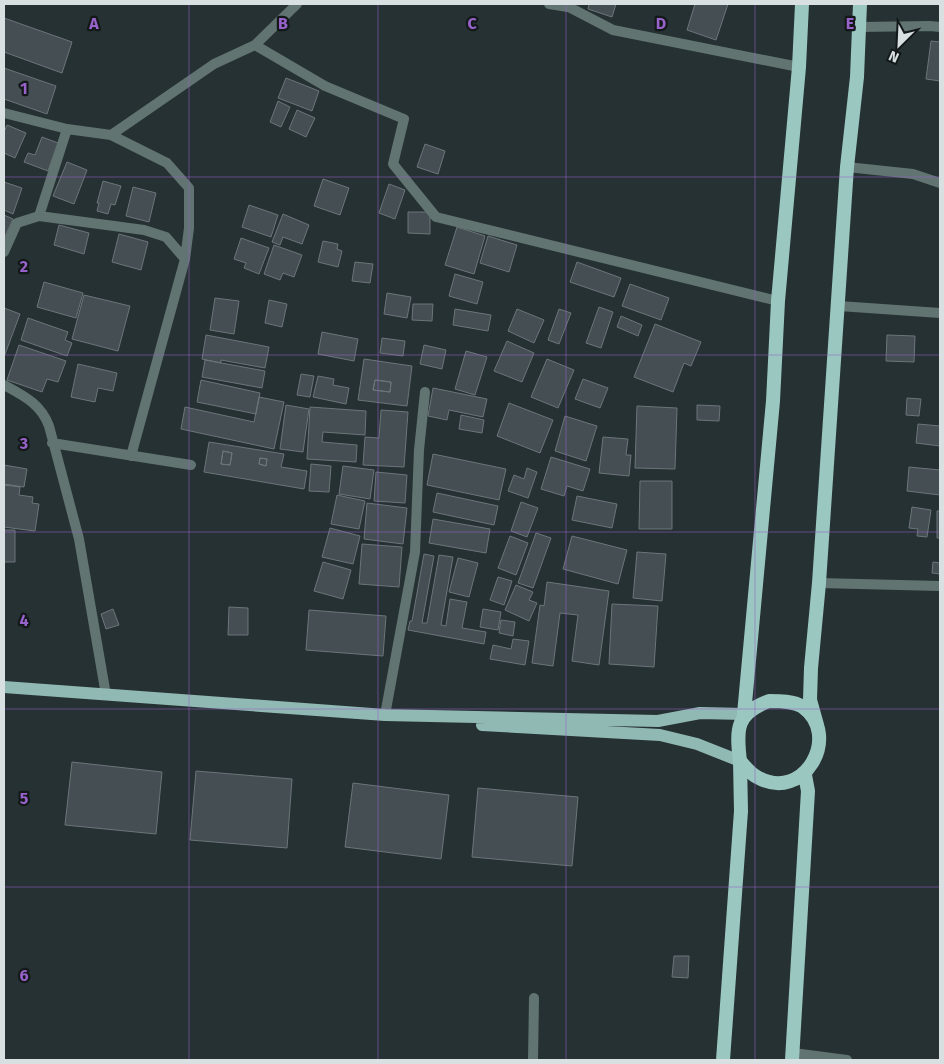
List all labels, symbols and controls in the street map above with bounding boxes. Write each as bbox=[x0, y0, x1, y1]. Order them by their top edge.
text: A bbox=[88, 14, 99, 33]
text: B bbox=[278, 14, 288, 33]
text: C bbox=[467, 14, 477, 33]
text: D bbox=[656, 14, 666, 33]
text: E bbox=[846, 14, 854, 33]
north arrow bbox=[874, 20, 924, 70]
text: N bbox=[886, 47, 902, 66]
text: 1 bbox=[20, 79, 28, 98]
text: 2 bbox=[20, 257, 28, 276]
text: 3 bbox=[19, 434, 28, 453]
text: 4 bbox=[19, 611, 29, 630]
text: 5 bbox=[20, 789, 29, 808]
text: 6 bbox=[19, 966, 29, 985]

